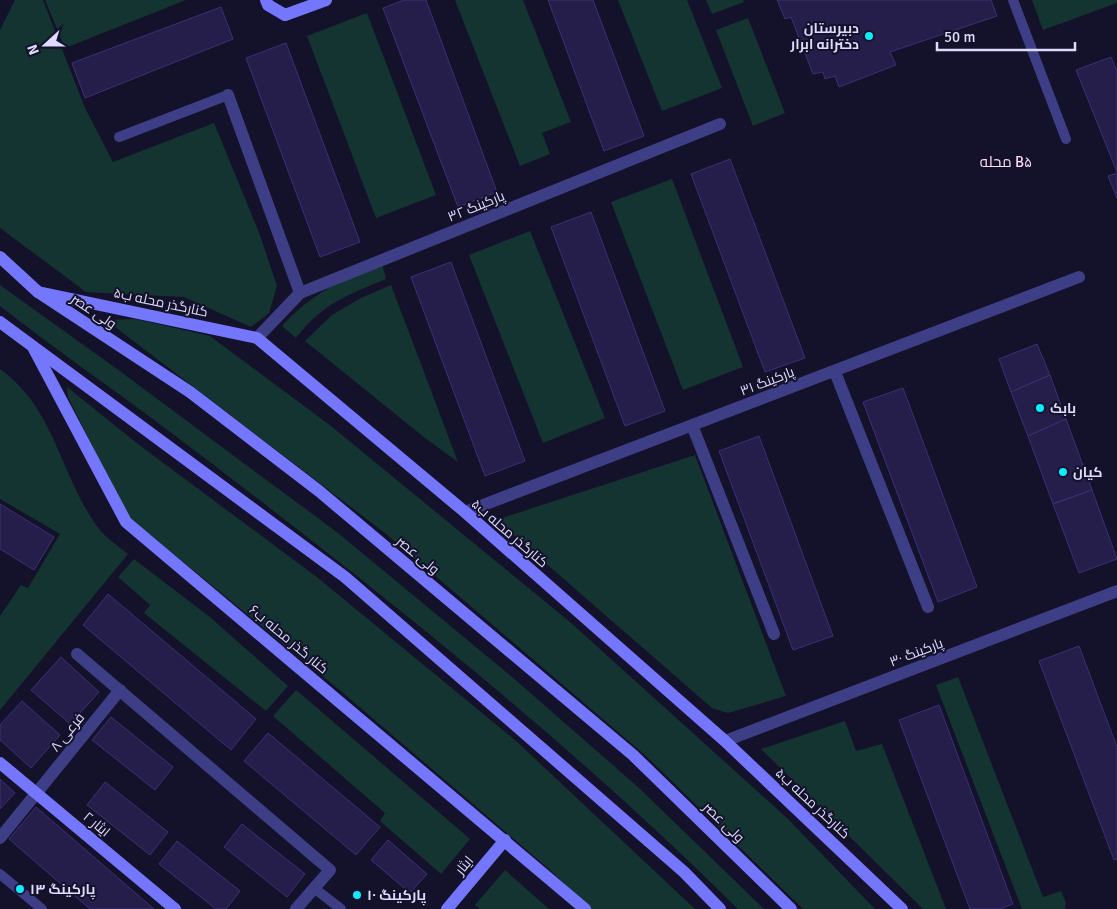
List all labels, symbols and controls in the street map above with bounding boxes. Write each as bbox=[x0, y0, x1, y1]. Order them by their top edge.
north arrow bbox=[20, 20, 70, 70]
place label: دبیرستان دخترانه ابرار bbox=[790, 20, 859, 53]
scale bar bbox=[937, 20, 1074, 52]
text: 50 m bbox=[944, 28, 975, 46]
marker: دبیرستان دخترانه ابرار bbox=[863, 30, 875, 42]
text: N bbox=[24, 42, 43, 57]
district label: محله B۵ bbox=[980, 153, 1032, 171]
street label: پارکینگ ۳۲ bbox=[445, 187, 508, 226]
street label: کنارگذر محله ب۵ bbox=[112, 284, 210, 321]
street label: ولی عصر bbox=[67, 290, 120, 333]
street label: پارکینگ ۳۱ bbox=[738, 363, 797, 401]
place label: بابک bbox=[1050, 400, 1076, 417]
marker: بابک bbox=[1034, 402, 1046, 414]
place label: کیان bbox=[1073, 464, 1103, 481]
marker: کیان bbox=[1057, 466, 1069, 478]
street label: کنارگذر محله ب۵ bbox=[468, 495, 551, 571]
street label: ولی عصر bbox=[392, 532, 443, 578]
street label: کنار گذر محله ب۶ bbox=[246, 601, 332, 677]
street label: پارکینگ ۳۰ bbox=[887, 634, 946, 671]
street label: فرعی ۸ bbox=[47, 709, 88, 755]
street label: کنارگذر محله ب۵ bbox=[772, 764, 854, 842]
street label: ولی عصر bbox=[699, 798, 748, 846]
street label: ایثار ۲ bbox=[80, 808, 114, 841]
street label: ایثار bbox=[451, 852, 477, 879]
place label: پارکینگ ۱۳ bbox=[30, 881, 95, 900]
marker: پارکینگ ۱۳ bbox=[14, 883, 26, 895]
place label: پارکینگ ۱۰ bbox=[367, 887, 426, 906]
marker: پارکینگ ۱۰ bbox=[351, 889, 363, 901]

